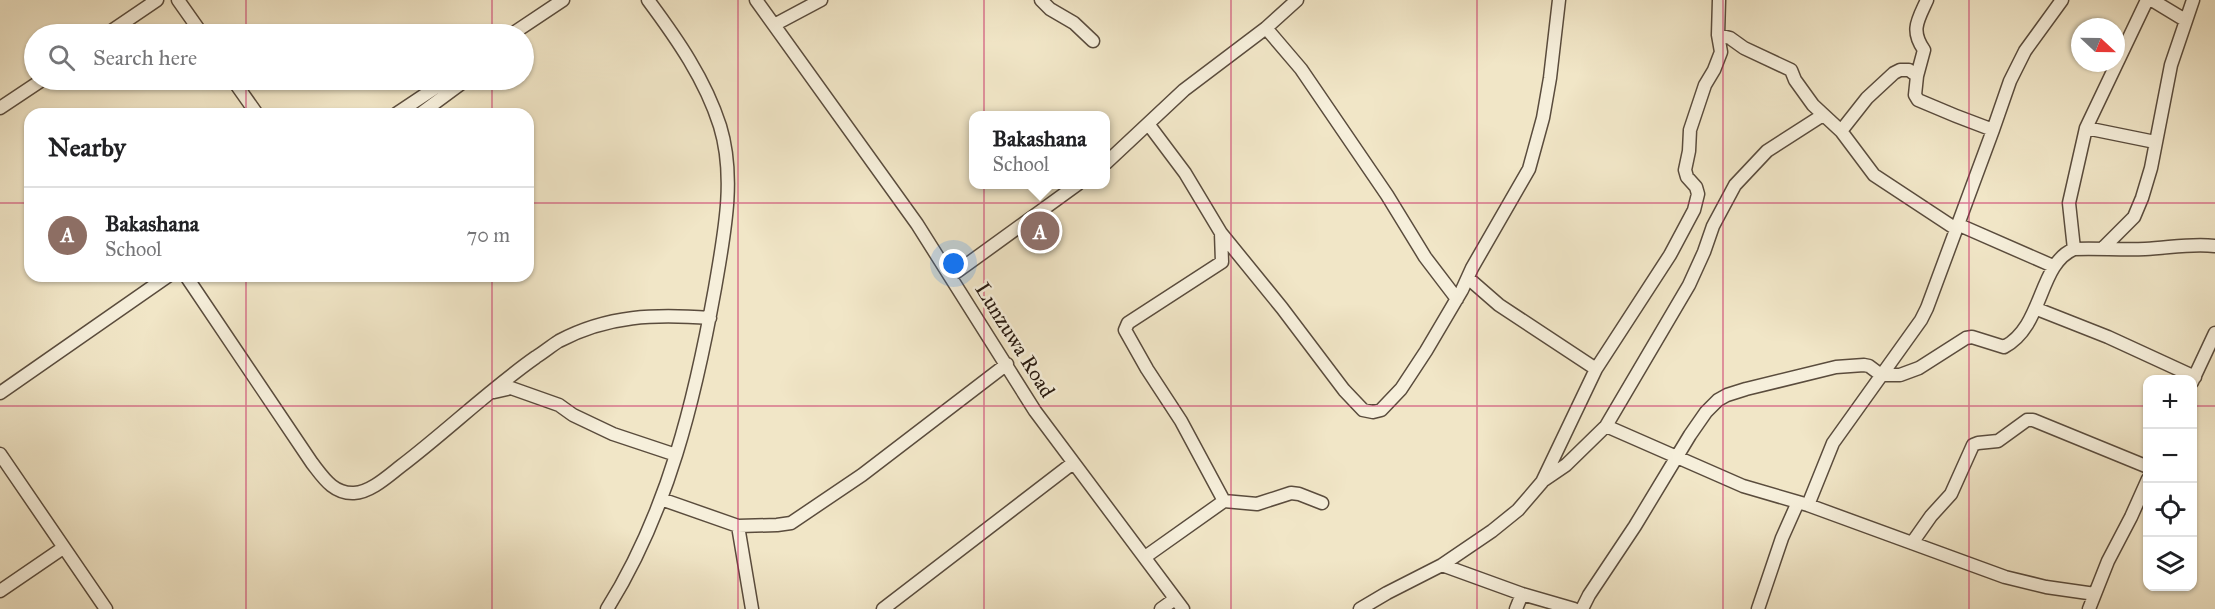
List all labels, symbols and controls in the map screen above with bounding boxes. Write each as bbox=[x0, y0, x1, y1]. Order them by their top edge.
north arrow bbox=[2071, 18, 2125, 72]
search box bbox=[24, 24, 534, 90]
icon: search bbox=[45, 41, 78, 74]
text: Search here bbox=[93, 44, 197, 71]
popup bbox=[969, 111, 1110, 189]
text: Bakashana bbox=[992, 125, 1087, 152]
text: Nearby bbox=[48, 131, 126, 163]
text: School bbox=[992, 152, 1049, 176]
pin: A bbox=[1020, 208, 1060, 254]
text: Bakashana bbox=[105, 210, 199, 237]
text: A bbox=[61, 223, 74, 247]
text: 70 m bbox=[467, 223, 510, 247]
text: School bbox=[105, 237, 162, 261]
your location bbox=[939, 249, 968, 278]
street label: Lunzuwa Road bbox=[969, 278, 1061, 403]
map controls bbox=[2143, 375, 2197, 591]
button: + bbox=[2143, 375, 2197, 429]
button: − bbox=[2143, 429, 2197, 483]
button: locate bbox=[2143, 483, 2197, 537]
button: layers bbox=[2143, 537, 2197, 591]

